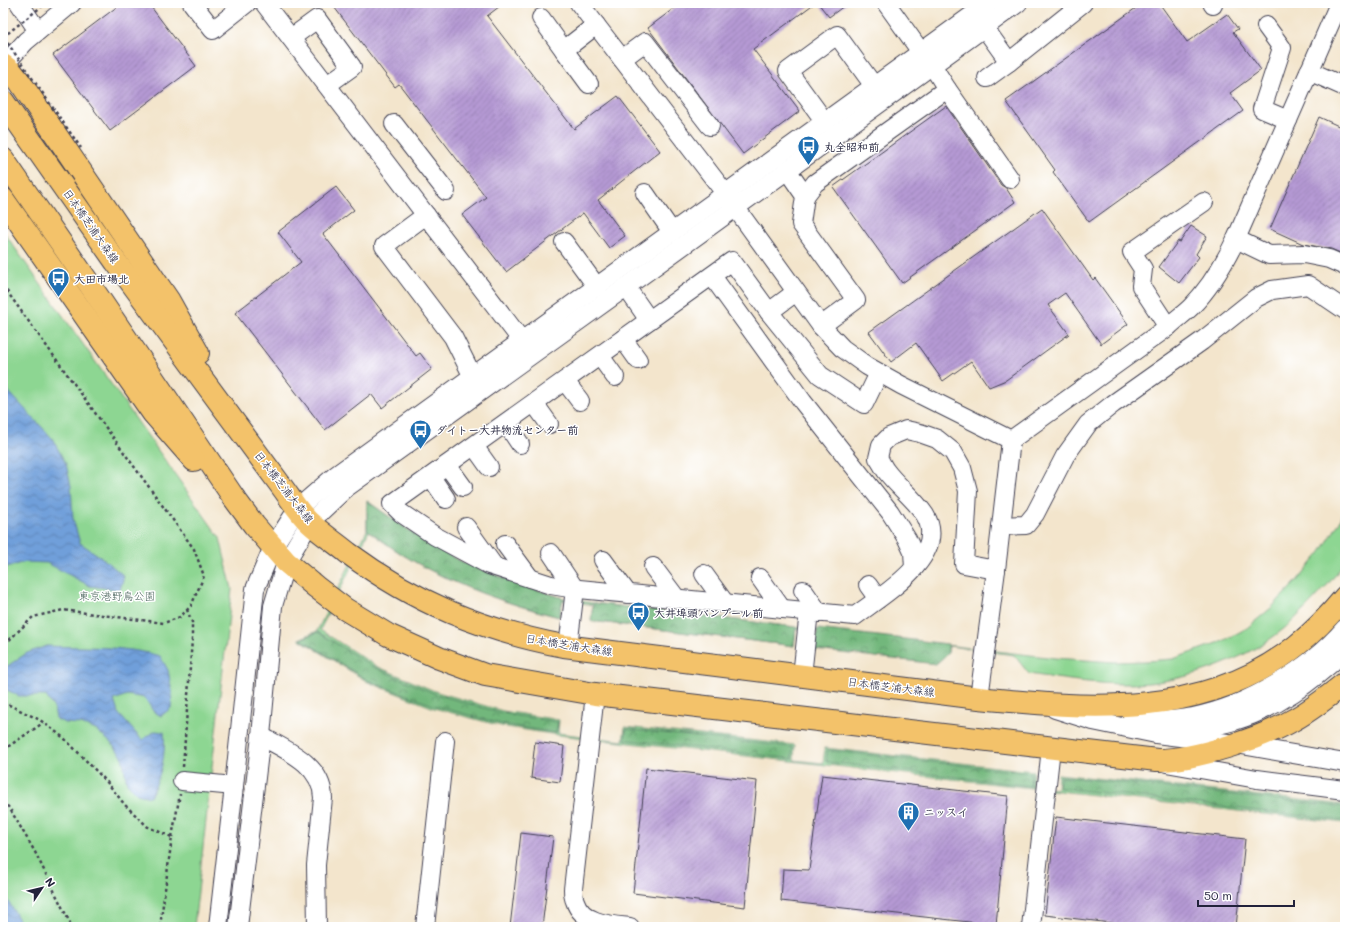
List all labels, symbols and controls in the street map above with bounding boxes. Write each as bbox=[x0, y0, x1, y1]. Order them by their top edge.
bus stop icon: 丸全昭和前 bbox=[796, 134, 822, 167]
place label: 丸全昭和前 bbox=[824, 139, 879, 154]
street label: 日本橋芝浦大森線 bbox=[60, 185, 123, 266]
bus stop icon: 大田市場北 bbox=[46, 266, 72, 299]
place label: 大田市場北 bbox=[74, 271, 129, 286]
bus stop icon: ダイトー大井物流センター前 bbox=[408, 417, 434, 450]
place label: ダイトー大井物流センター前 bbox=[436, 422, 578, 437]
street label: 日本橋芝浦大森線 bbox=[251, 447, 317, 526]
park label: 東京港野鳥公園 bbox=[79, 588, 156, 603]
bus stop icon: 大井埠頭バンプール前 bbox=[626, 600, 652, 633]
place label: 大井埠頭バンプール前 bbox=[654, 605, 763, 620]
street label: 日本橋芝浦大森線 bbox=[524, 630, 614, 659]
street label: 日本橋芝浦大森線 bbox=[846, 674, 936, 699]
building icon: ニッスイ bbox=[896, 799, 922, 832]
place label: ニッスイ bbox=[924, 804, 968, 819]
north arrow bbox=[22, 868, 62, 908]
text: N bbox=[42, 874, 59, 890]
scale bar bbox=[1198, 882, 1294, 908]
text: 50 m bbox=[1204, 887, 1232, 903]

